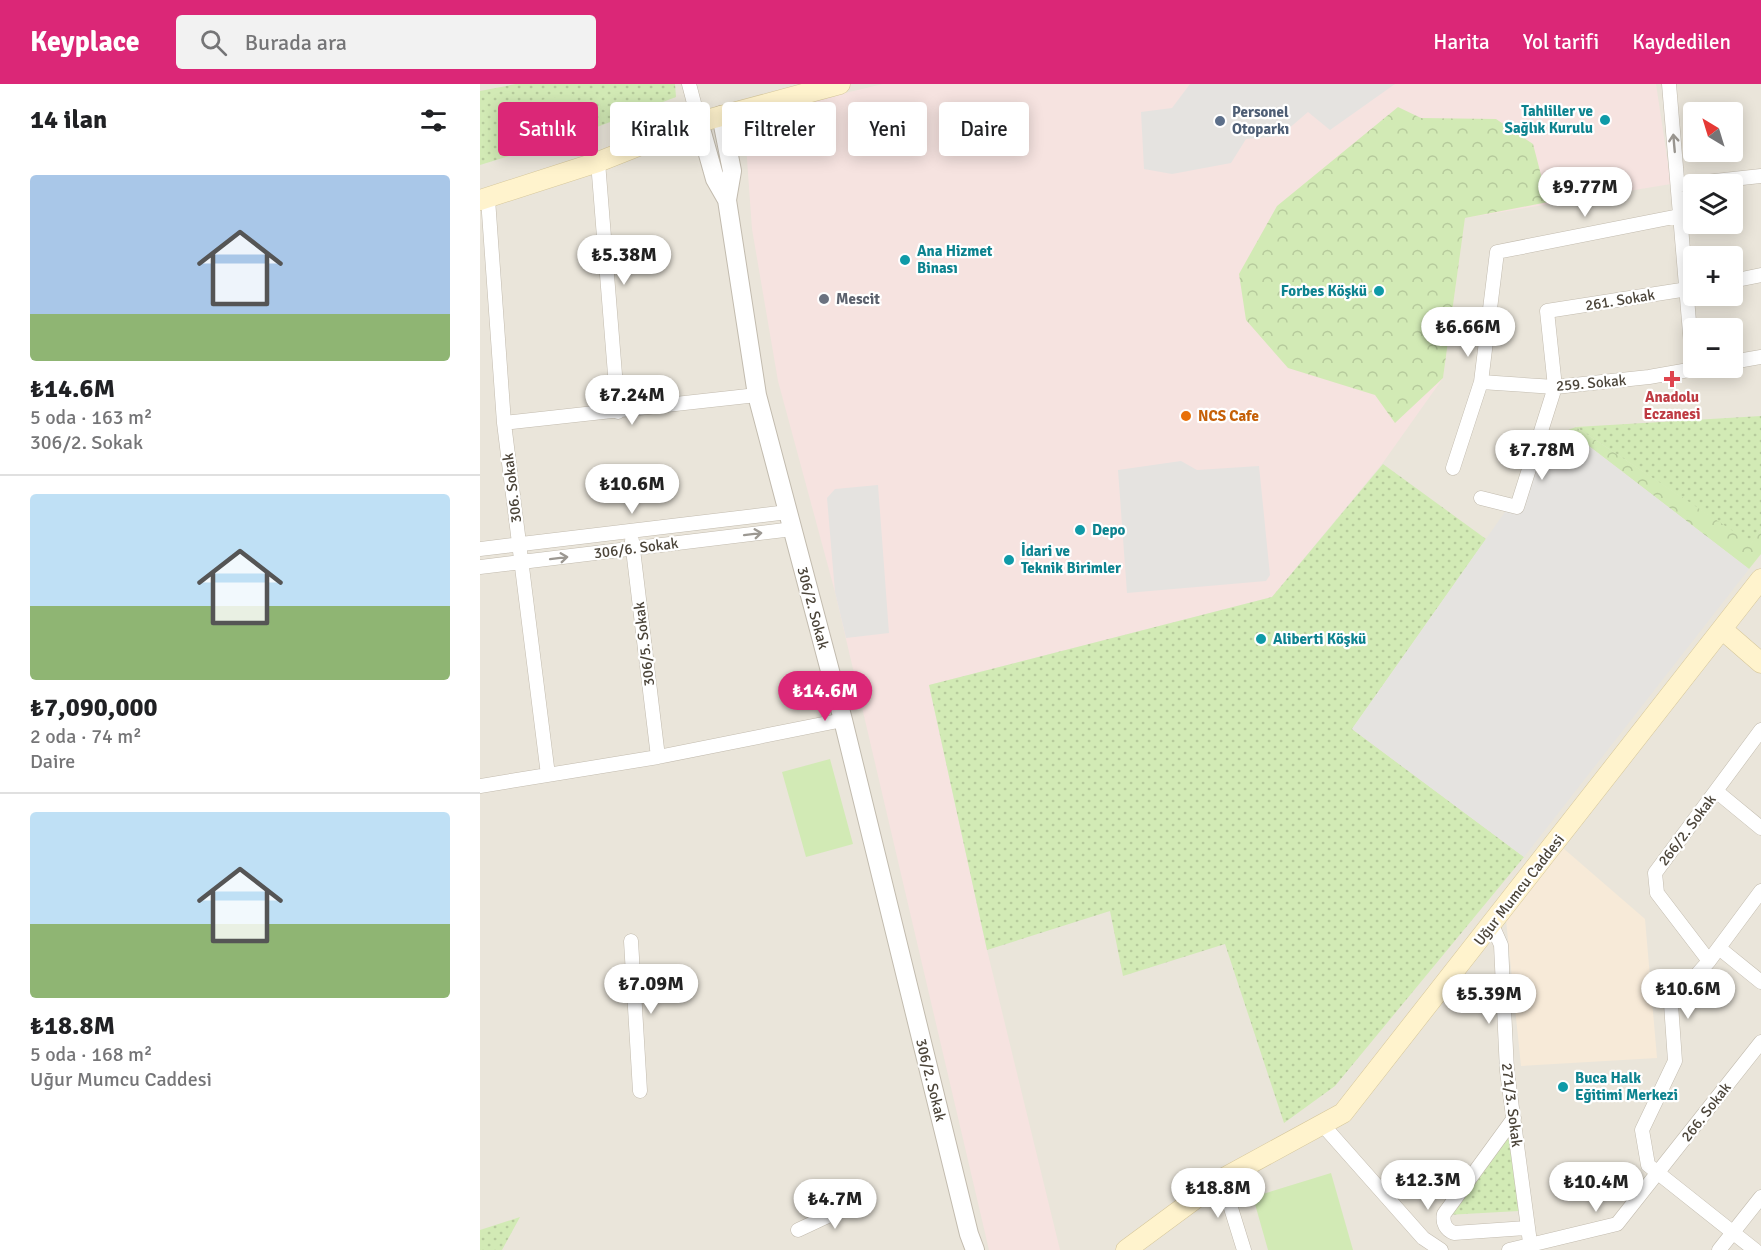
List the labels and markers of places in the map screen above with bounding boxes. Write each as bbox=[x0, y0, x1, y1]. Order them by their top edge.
place label: Tahliller ve Sağlık Kurulu bbox=[1505, 102, 1593, 137]
place label: Personel Otoparkı bbox=[1232, 103, 1289, 138]
marker: Tahliller ve Sağlık Kurulu bbox=[1598, 113, 1612, 127]
marker: Personel Otoparkı bbox=[1213, 114, 1227, 128]
pin: ₺9.77M bbox=[1536, 167, 1634, 218]
pin: ₺5.38M bbox=[575, 235, 673, 286]
place label: Ana Hizmet Binası bbox=[917, 242, 993, 277]
marker: Ana Hizmet Binası bbox=[898, 253, 912, 267]
place label: Forbes Köşkü bbox=[1281, 282, 1367, 300]
marker: Forbes Köşkü bbox=[1372, 284, 1386, 298]
place label: Mescit bbox=[836, 290, 880, 308]
marker: Mescit bbox=[817, 292, 831, 306]
pin: ₺6.66M bbox=[1419, 307, 1517, 358]
marker: Anadolu Eczanesi bbox=[1665, 372, 1679, 386]
pin: ₺7.24M bbox=[583, 375, 681, 426]
place label: Anadolu Eczanesi bbox=[1644, 388, 1700, 423]
place label: NCS Cafe bbox=[1198, 407, 1259, 425]
marker: NCS Cafe bbox=[1179, 409, 1193, 423]
pin: ₺7.78M bbox=[1493, 430, 1591, 481]
pin: ₺10.6M bbox=[583, 464, 681, 515]
place label: Depo bbox=[1092, 521, 1126, 539]
marker: Depo bbox=[1073, 523, 1087, 537]
place label: İdari ve Teknik Birimler bbox=[1021, 542, 1121, 577]
marker: İdari ve Teknik Birimler bbox=[1002, 553, 1016, 567]
place label: Aliberti Köşkü bbox=[1273, 630, 1366, 648]
marker: Aliberti Köşkü bbox=[1254, 632, 1268, 646]
pin: ₺14.6M bbox=[776, 671, 874, 722]
pin: ₺7.09M bbox=[602, 964, 700, 1015]
pin: ₺10.6M bbox=[1639, 969, 1737, 1020]
pin: ₺5.39M bbox=[1440, 974, 1538, 1025]
place label: Buca Halk Eğitimi Merkezi bbox=[1575, 1069, 1678, 1104]
marker: Buca Halk Eğitimi Merkezi bbox=[1556, 1080, 1570, 1094]
pin: ₺12.3M bbox=[1379, 1160, 1477, 1211]
pin: ₺10.4M bbox=[1547, 1162, 1645, 1213]
pin: ₺18.8M bbox=[1169, 1168, 1267, 1219]
pin: ₺4.7M bbox=[793, 1179, 877, 1230]

